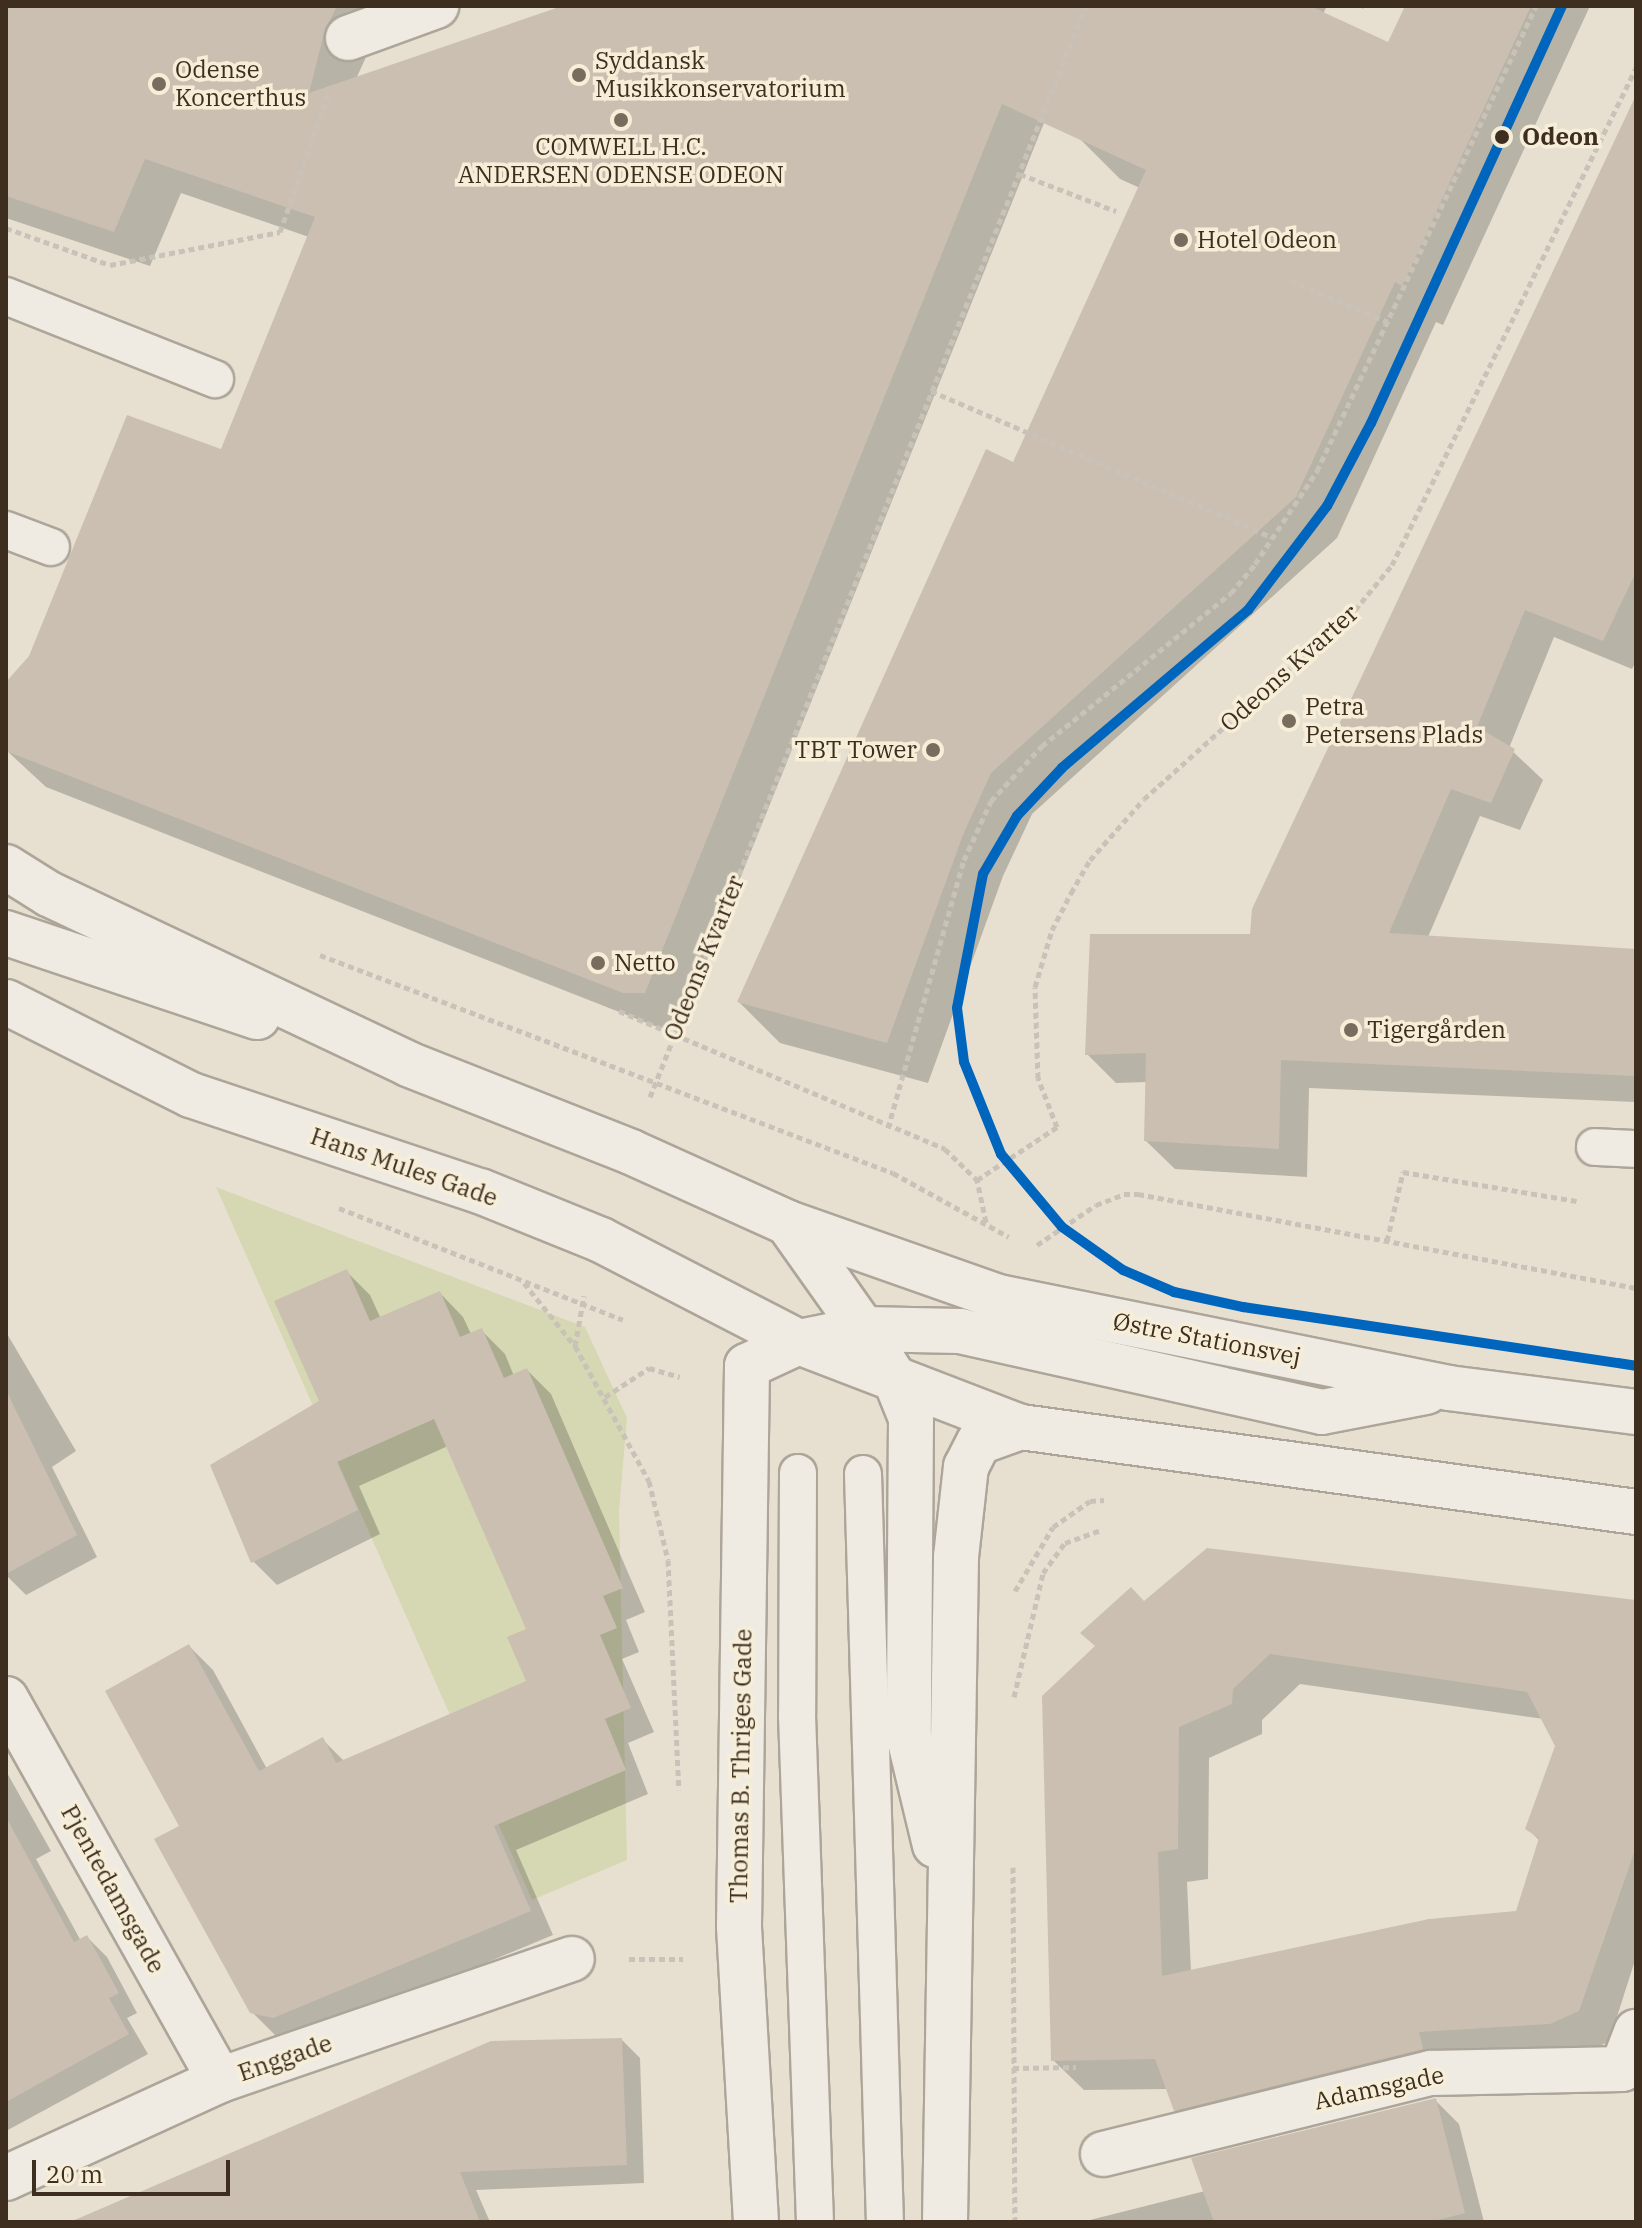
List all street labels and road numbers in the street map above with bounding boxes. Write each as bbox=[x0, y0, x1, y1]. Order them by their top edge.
street label: Odeons Kvarter bbox=[1214, 599, 1364, 737]
street label: Odeons Kvarter bbox=[658, 871, 750, 1045]
street label: Hans Mules Gade bbox=[307, 1122, 501, 1212]
street label: Østre Stationsvej bbox=[1111, 1307, 1303, 1371]
street label: Thomas B. Thriges Gade bbox=[724, 1628, 758, 1904]
street label: Pjentedamsgade bbox=[55, 1800, 171, 1978]
street label: Enggade bbox=[234, 2029, 336, 2087]
street label: Adamsgade bbox=[1311, 2060, 1447, 2116]

